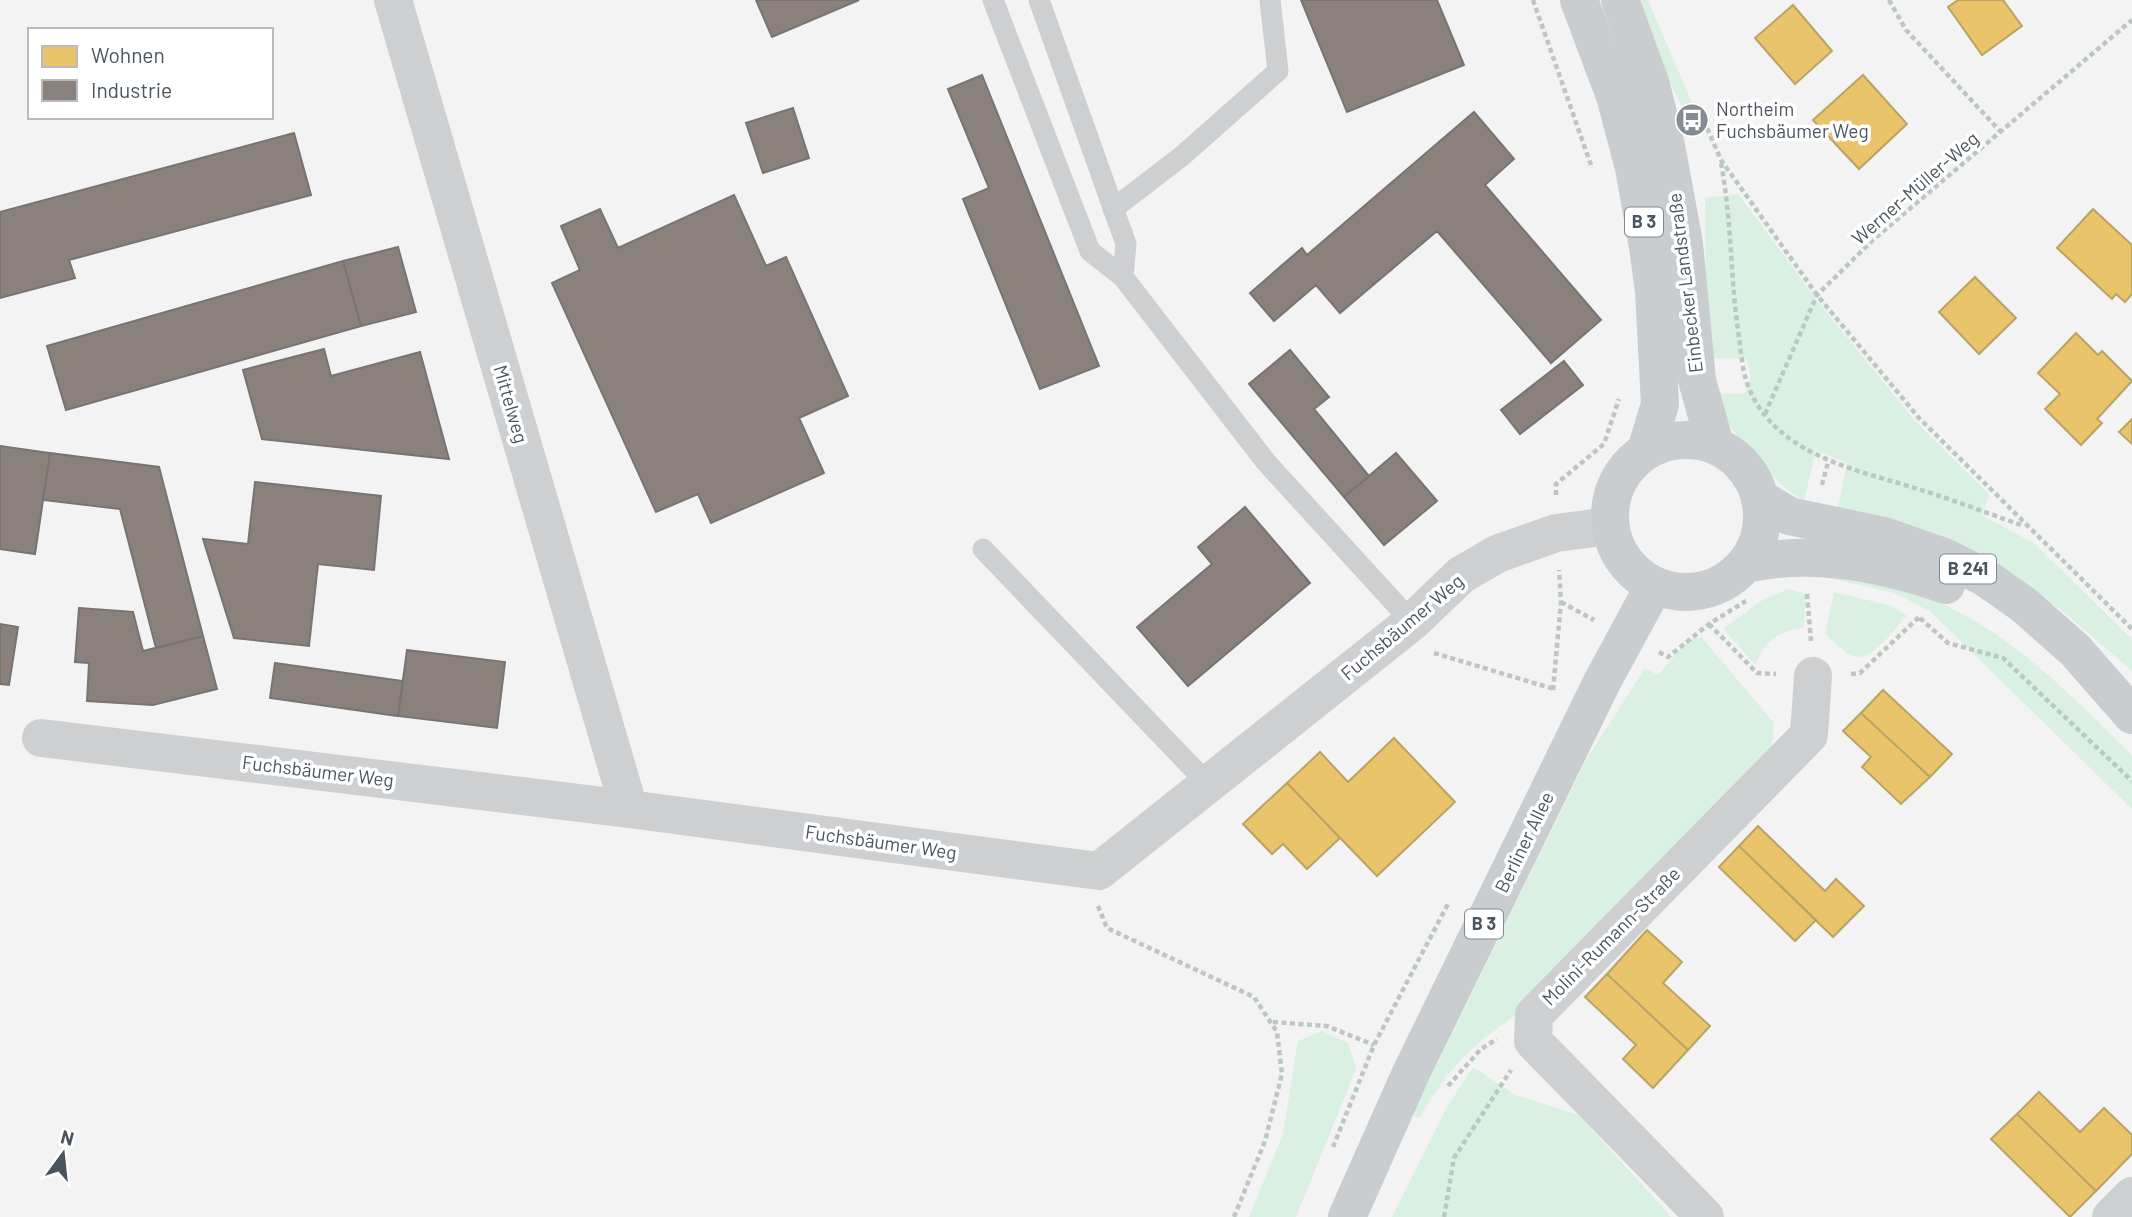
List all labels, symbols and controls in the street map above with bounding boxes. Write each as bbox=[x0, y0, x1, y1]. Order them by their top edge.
legend bbox=[28, 28, 273, 119]
text: Wohnen bbox=[91, 42, 165, 67]
text: Industrie bbox=[91, 77, 172, 102]
place label: Northeim Fuchsbäumer Weg bbox=[1716, 97, 1869, 142]
bus stop icon: Northeim Fuchsbäumer Weg bbox=[1673, 101, 1711, 139]
street label: Werner-Müller-Weg bbox=[1847, 126, 1983, 249]
street label: Einbecker Landstraße bbox=[1662, 192, 1707, 374]
road number: B 3 bbox=[1625, 208, 1663, 236]
street label: Mittelweg bbox=[489, 362, 534, 446]
road number: B 241 bbox=[1940, 554, 1996, 584]
street label: Fuchsbäumer Weg bbox=[1336, 569, 1468, 684]
street label: Fuchsbäumer Weg bbox=[241, 750, 395, 791]
street label: Berliner Allee bbox=[1489, 787, 1558, 896]
street label: Fuchsbäumer Weg bbox=[804, 819, 958, 864]
street label: Molini-Rumann-Straße bbox=[1537, 862, 1685, 1010]
road number: B 3 bbox=[1465, 909, 1503, 939]
north arrow bbox=[28, 1119, 98, 1189]
text: N bbox=[58, 1124, 77, 1150]

